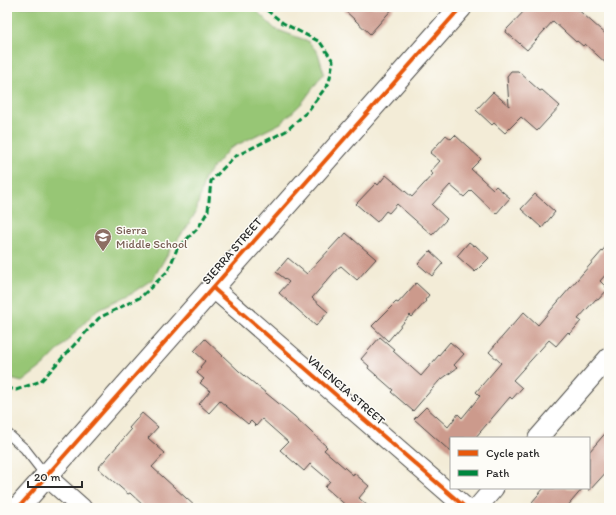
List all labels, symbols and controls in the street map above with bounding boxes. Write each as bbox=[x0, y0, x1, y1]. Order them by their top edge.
street label: SIERRA STREET bbox=[199, 214, 265, 287]
place label: Sierra Middle School bbox=[116, 223, 188, 251]
school or university icon: Sierra Middle School bbox=[93, 227, 113, 252]
street label: VALENCIA STREET bbox=[304, 352, 388, 428]
legend bbox=[450, 437, 590, 489]
text: Cycle path bbox=[486, 446, 540, 460]
scale bar bbox=[28, 463, 82, 489]
text: Path bbox=[486, 466, 509, 480]
text: 20 m bbox=[34, 470, 61, 484]

